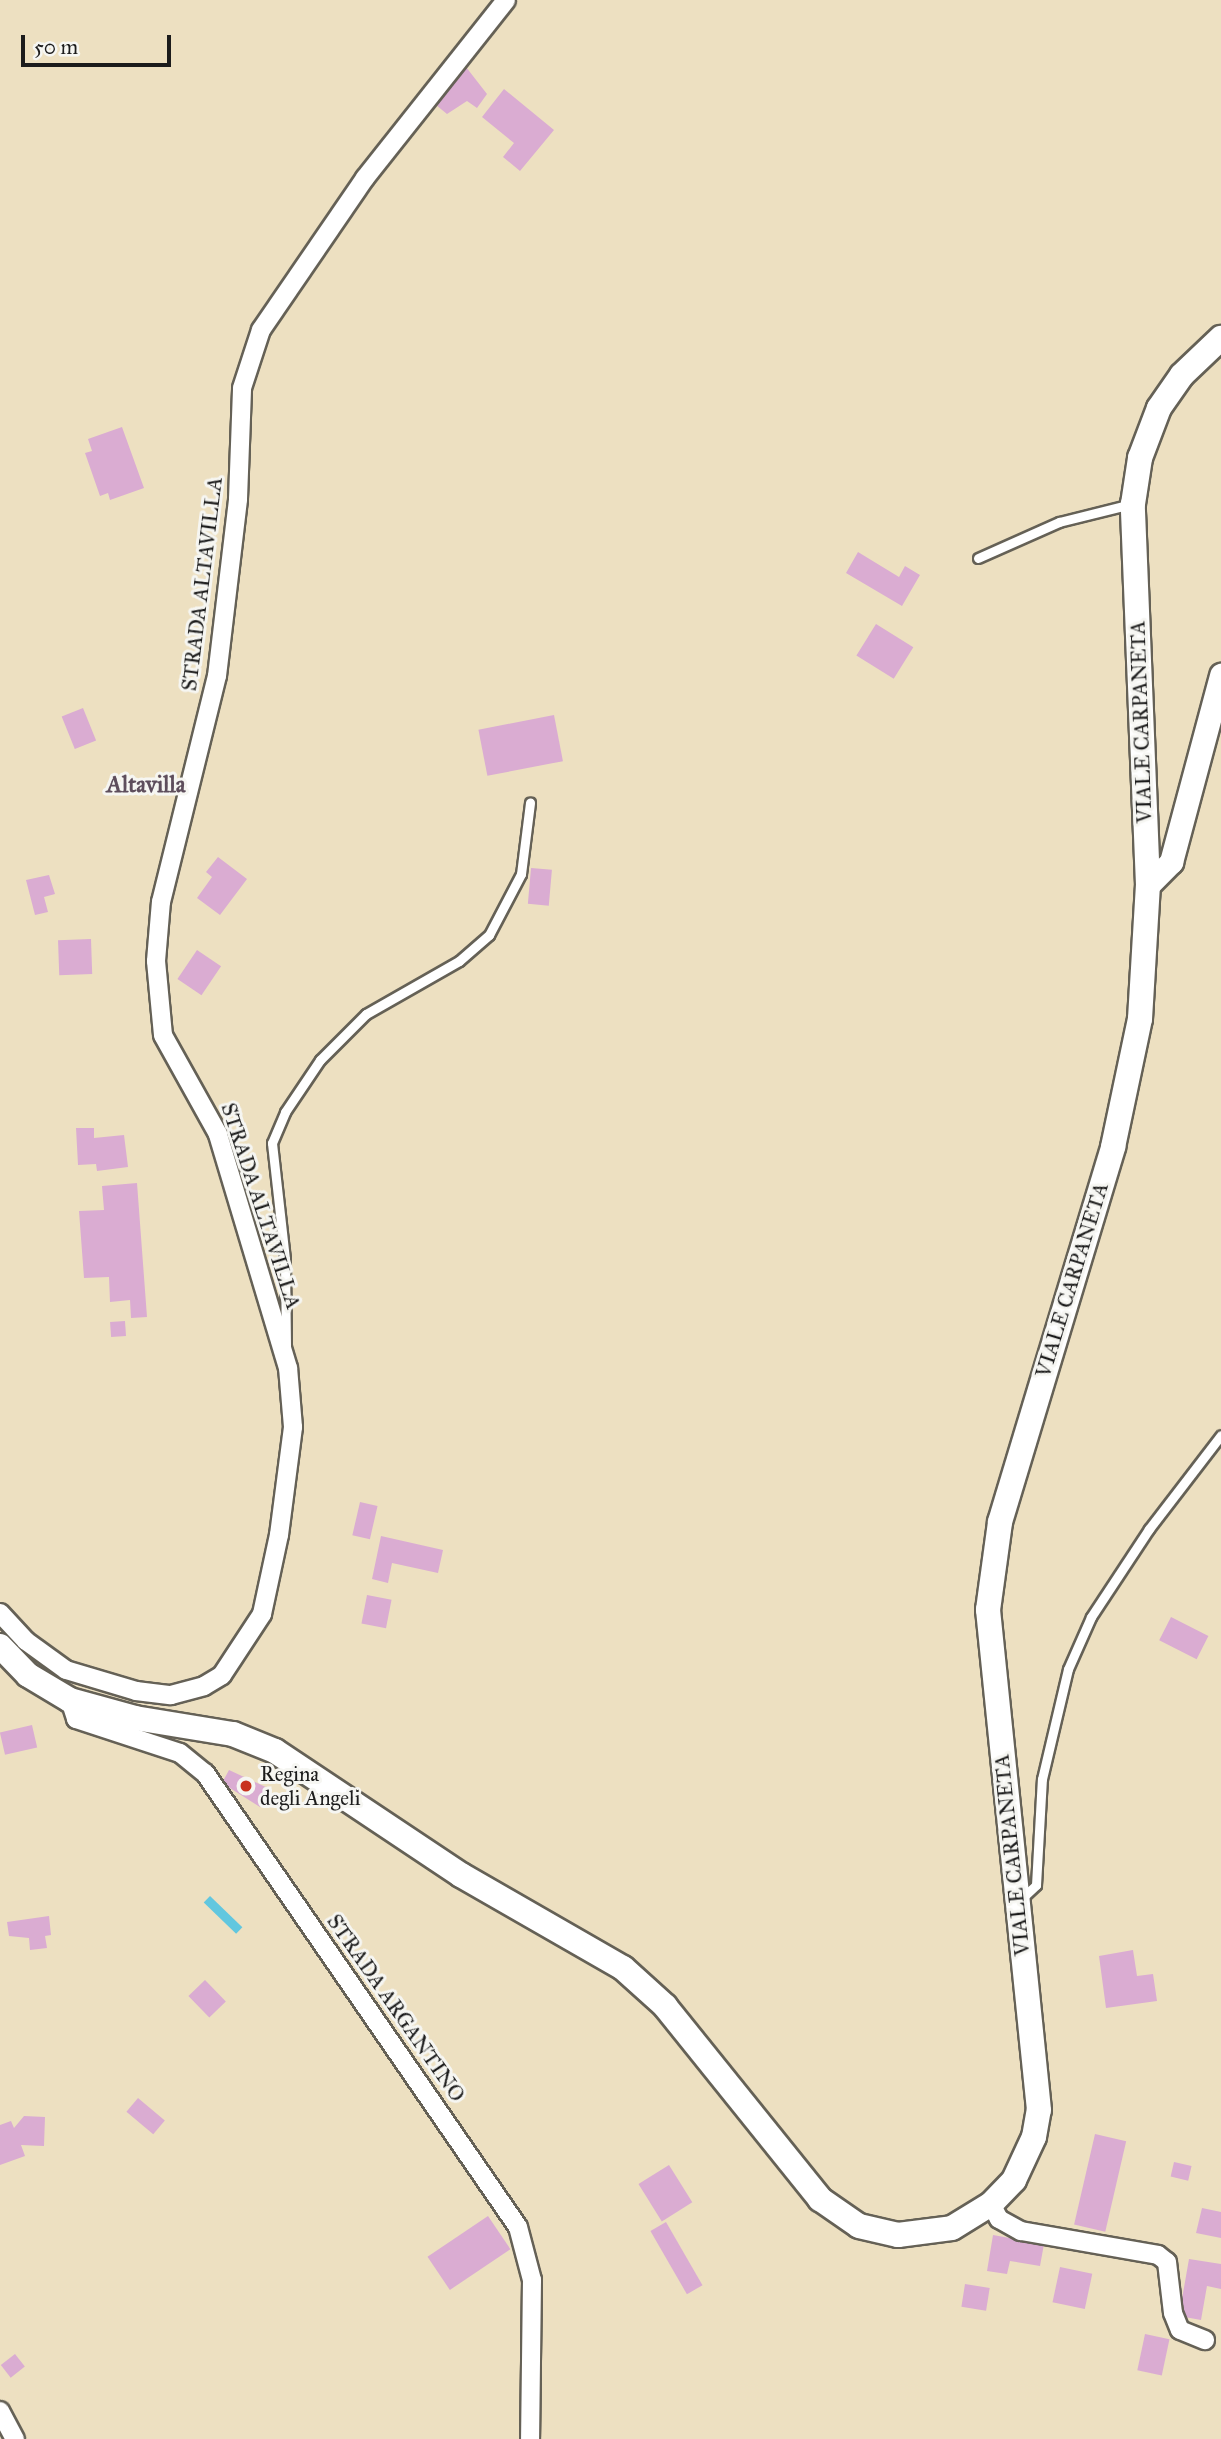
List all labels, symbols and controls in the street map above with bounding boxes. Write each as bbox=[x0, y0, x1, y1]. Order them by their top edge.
scale bar bbox=[24, 21, 175, 65]
text: 50 m bbox=[34, 34, 78, 60]
street label: STRADA ALTAVILLA bbox=[176, 476, 228, 692]
street label: VIALE CARPANETA bbox=[1125, 620, 1157, 824]
district label: Altavilla bbox=[107, 770, 185, 798]
street label: STRADA ALTAVILLA bbox=[216, 1100, 306, 1312]
street label: VIALE CARPANETA bbox=[1030, 1179, 1114, 1381]
street label: VIALE CARPANETA bbox=[989, 1753, 1035, 1957]
place label: Regina degli Angeli bbox=[260, 1761, 361, 1811]
marker: Regina degli Angeli bbox=[238, 1778, 254, 1794]
street label: STRADA ARGANTINO bbox=[322, 1909, 470, 2107]

